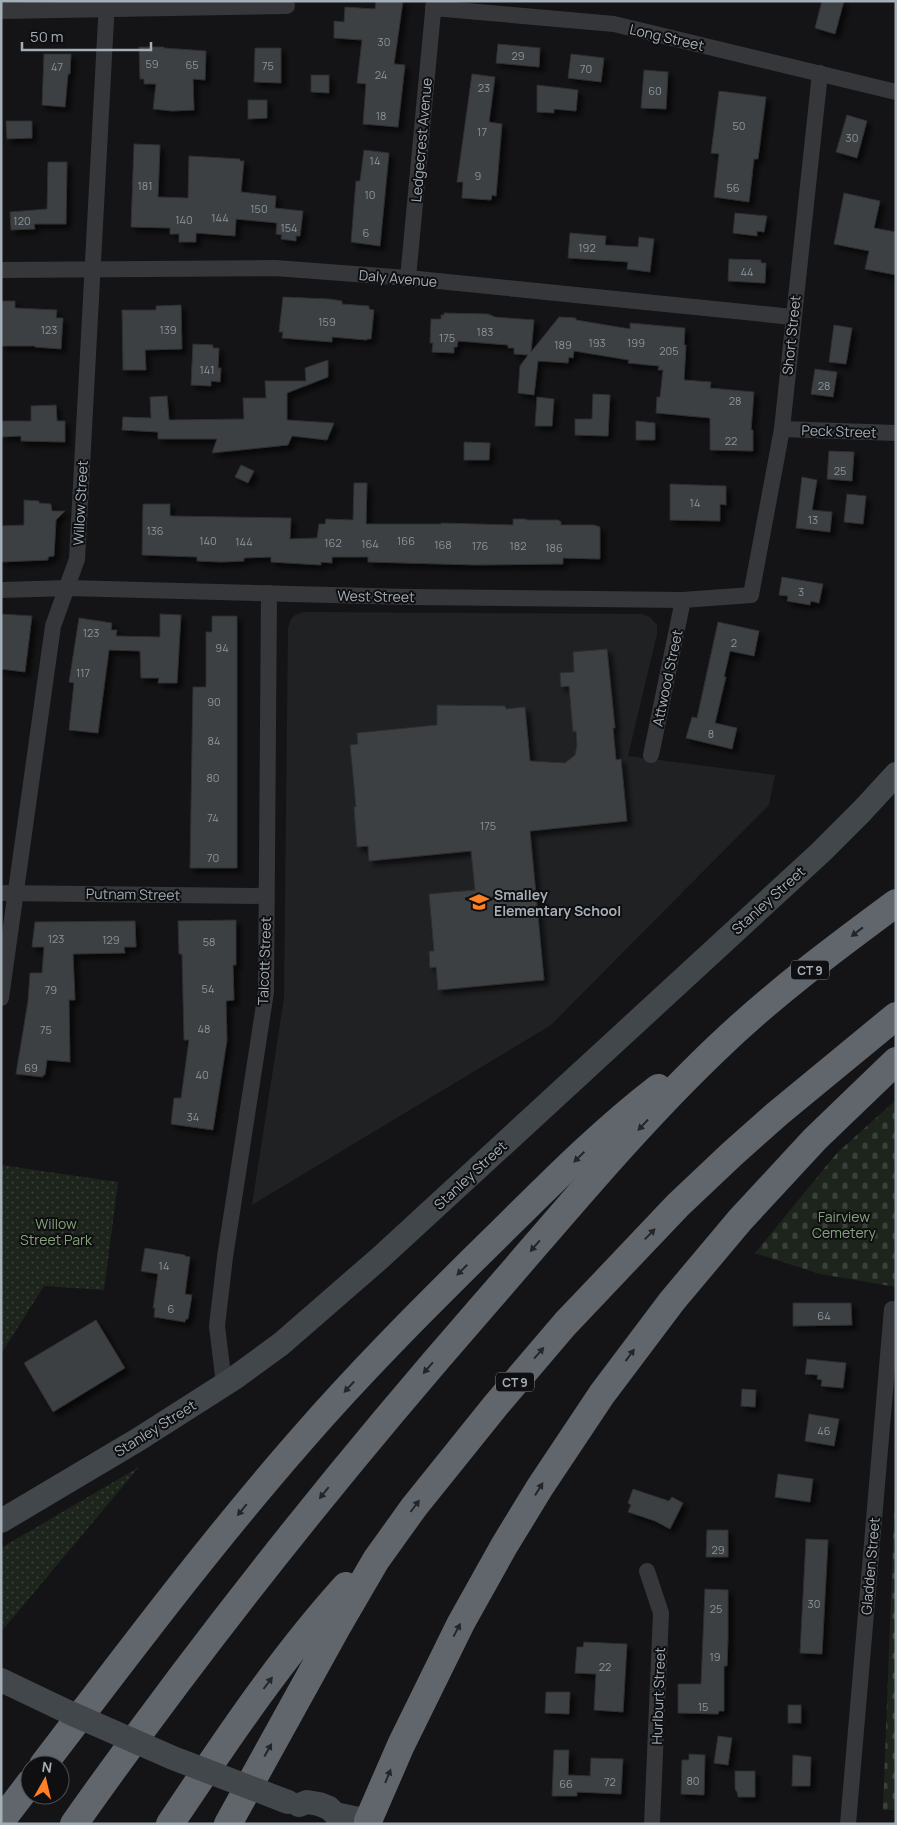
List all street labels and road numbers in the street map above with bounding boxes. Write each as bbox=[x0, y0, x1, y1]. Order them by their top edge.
street label: Long Street bbox=[628, 19, 707, 55]
street label: Ledgecrest Avenue bbox=[406, 77, 436, 203]
street label: Daly Avenue bbox=[358, 265, 438, 291]
street label: Short Street bbox=[777, 294, 805, 376]
street label: Peck Street bbox=[801, 420, 877, 442]
street label: Willow Street bbox=[68, 460, 92, 546]
street label: West Street bbox=[337, 586, 415, 606]
street label: Attwood Street bbox=[647, 627, 687, 728]
street label: Stanley Street bbox=[727, 862, 809, 938]
street label: Putnam Street bbox=[86, 884, 181, 904]
street label: Talcott Street bbox=[253, 916, 275, 1006]
road number: CT 9 bbox=[791, 960, 829, 980]
street label: Stanley Street bbox=[430, 1136, 511, 1214]
road number: CT 9 bbox=[496, 1372, 534, 1391]
street label: Stanley Street bbox=[111, 1395, 200, 1461]
street label: Gladden Street bbox=[856, 1516, 884, 1616]
street label: Hurlburt Street bbox=[647, 1647, 669, 1745]

